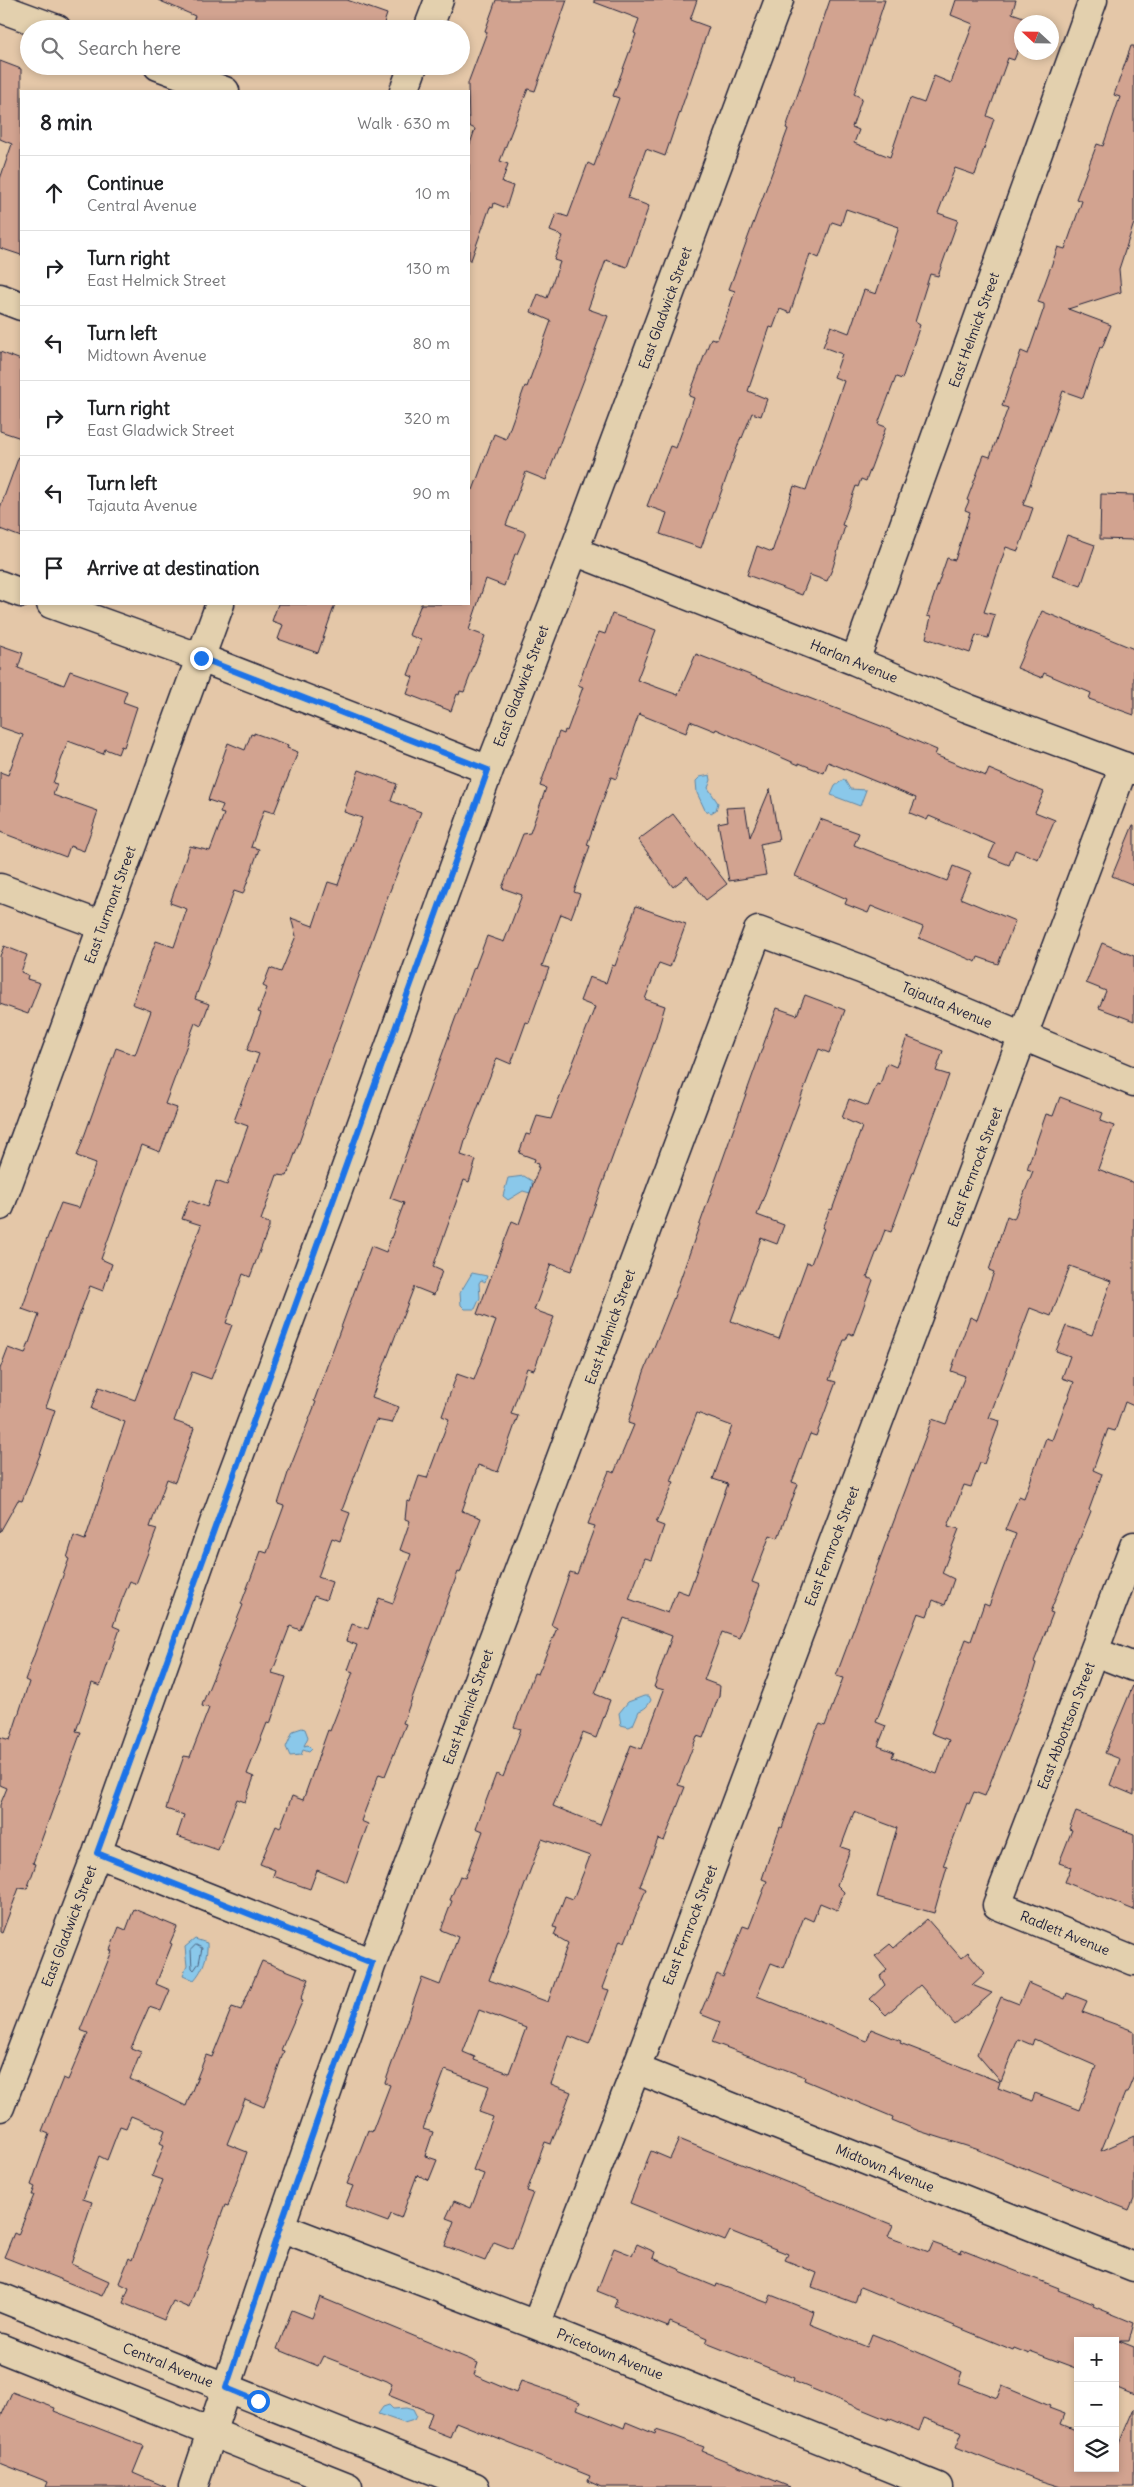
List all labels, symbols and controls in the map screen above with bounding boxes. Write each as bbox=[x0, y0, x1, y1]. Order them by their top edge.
north arrow bbox=[1014, 15, 1059, 60]
search box bbox=[20, 20, 470, 75]
icon: search bbox=[38, 34, 66, 62]
text: Search here bbox=[78, 36, 181, 60]
text: 8 min bbox=[40, 109, 92, 136]
text: Walk · 630 m bbox=[357, 113, 450, 133]
text: Continue bbox=[87, 171, 164, 195]
icon: ahead bbox=[40, 179, 68, 207]
text: 10 m bbox=[415, 183, 450, 203]
text: Central Avenue bbox=[87, 195, 197, 215]
street label: East Gladwick Street bbox=[634, 244, 696, 372]
text: Turn right bbox=[87, 246, 170, 270]
icon: right bbox=[40, 254, 68, 282]
text: 130 m bbox=[406, 258, 450, 278]
text: East Helmick Street bbox=[87, 270, 226, 290]
street label: East Helmick Street bbox=[945, 270, 1003, 390]
text: Turn left bbox=[87, 321, 157, 345]
icon: left bbox=[40, 329, 68, 357]
text: 80 m bbox=[412, 333, 450, 353]
text: Midtown Avenue bbox=[87, 345, 207, 365]
text: Turn right bbox=[87, 396, 170, 420]
icon: right bbox=[40, 404, 68, 432]
text: 320 m bbox=[404, 408, 450, 428]
text: East Gladwick Street bbox=[87, 420, 234, 440]
text: Turn left bbox=[87, 471, 157, 495]
icon: left bbox=[40, 479, 68, 507]
text: 90 m bbox=[412, 483, 450, 503]
text: Tajauta Avenue bbox=[87, 495, 197, 515]
icon: arrive bbox=[40, 554, 68, 582]
text: Arrive at destination bbox=[87, 556, 260, 580]
street label: East Gladwick Street bbox=[489, 622, 553, 749]
street label: Harlan Avenue bbox=[807, 635, 901, 687]
route end bbox=[190, 647, 213, 670]
street label: East Turmont Street bbox=[80, 843, 140, 966]
street label: Tajauta Avenue bbox=[899, 978, 995, 1032]
street label: East Fernrock Street bbox=[944, 1104, 1006, 1230]
street label: East Helmick Street bbox=[581, 1267, 639, 1387]
street label: East Fernrock Street bbox=[801, 1483, 863, 1609]
street label: East Helmick Street bbox=[439, 1647, 497, 1767]
street label: East Abbottson Street bbox=[1033, 1659, 1099, 1792]
street label: East Gladwick Street bbox=[37, 1862, 101, 1989]
street label: East Fernrock Street bbox=[659, 1862, 721, 1988]
street label: Radlett Avenue bbox=[1017, 1907, 1113, 1959]
street label: Midtown Avenue bbox=[833, 2140, 937, 2196]
street label: Pricetown Avenue bbox=[554, 2324, 666, 2384]
map controls bbox=[1074, 2337, 1119, 2472]
button: + bbox=[1074, 2337, 1119, 2382]
street label: Central Avenue bbox=[120, 2339, 216, 2391]
button: − bbox=[1074, 2382, 1119, 2427]
route start bbox=[247, 2390, 270, 2413]
button: layers bbox=[1074, 2427, 1119, 2472]

